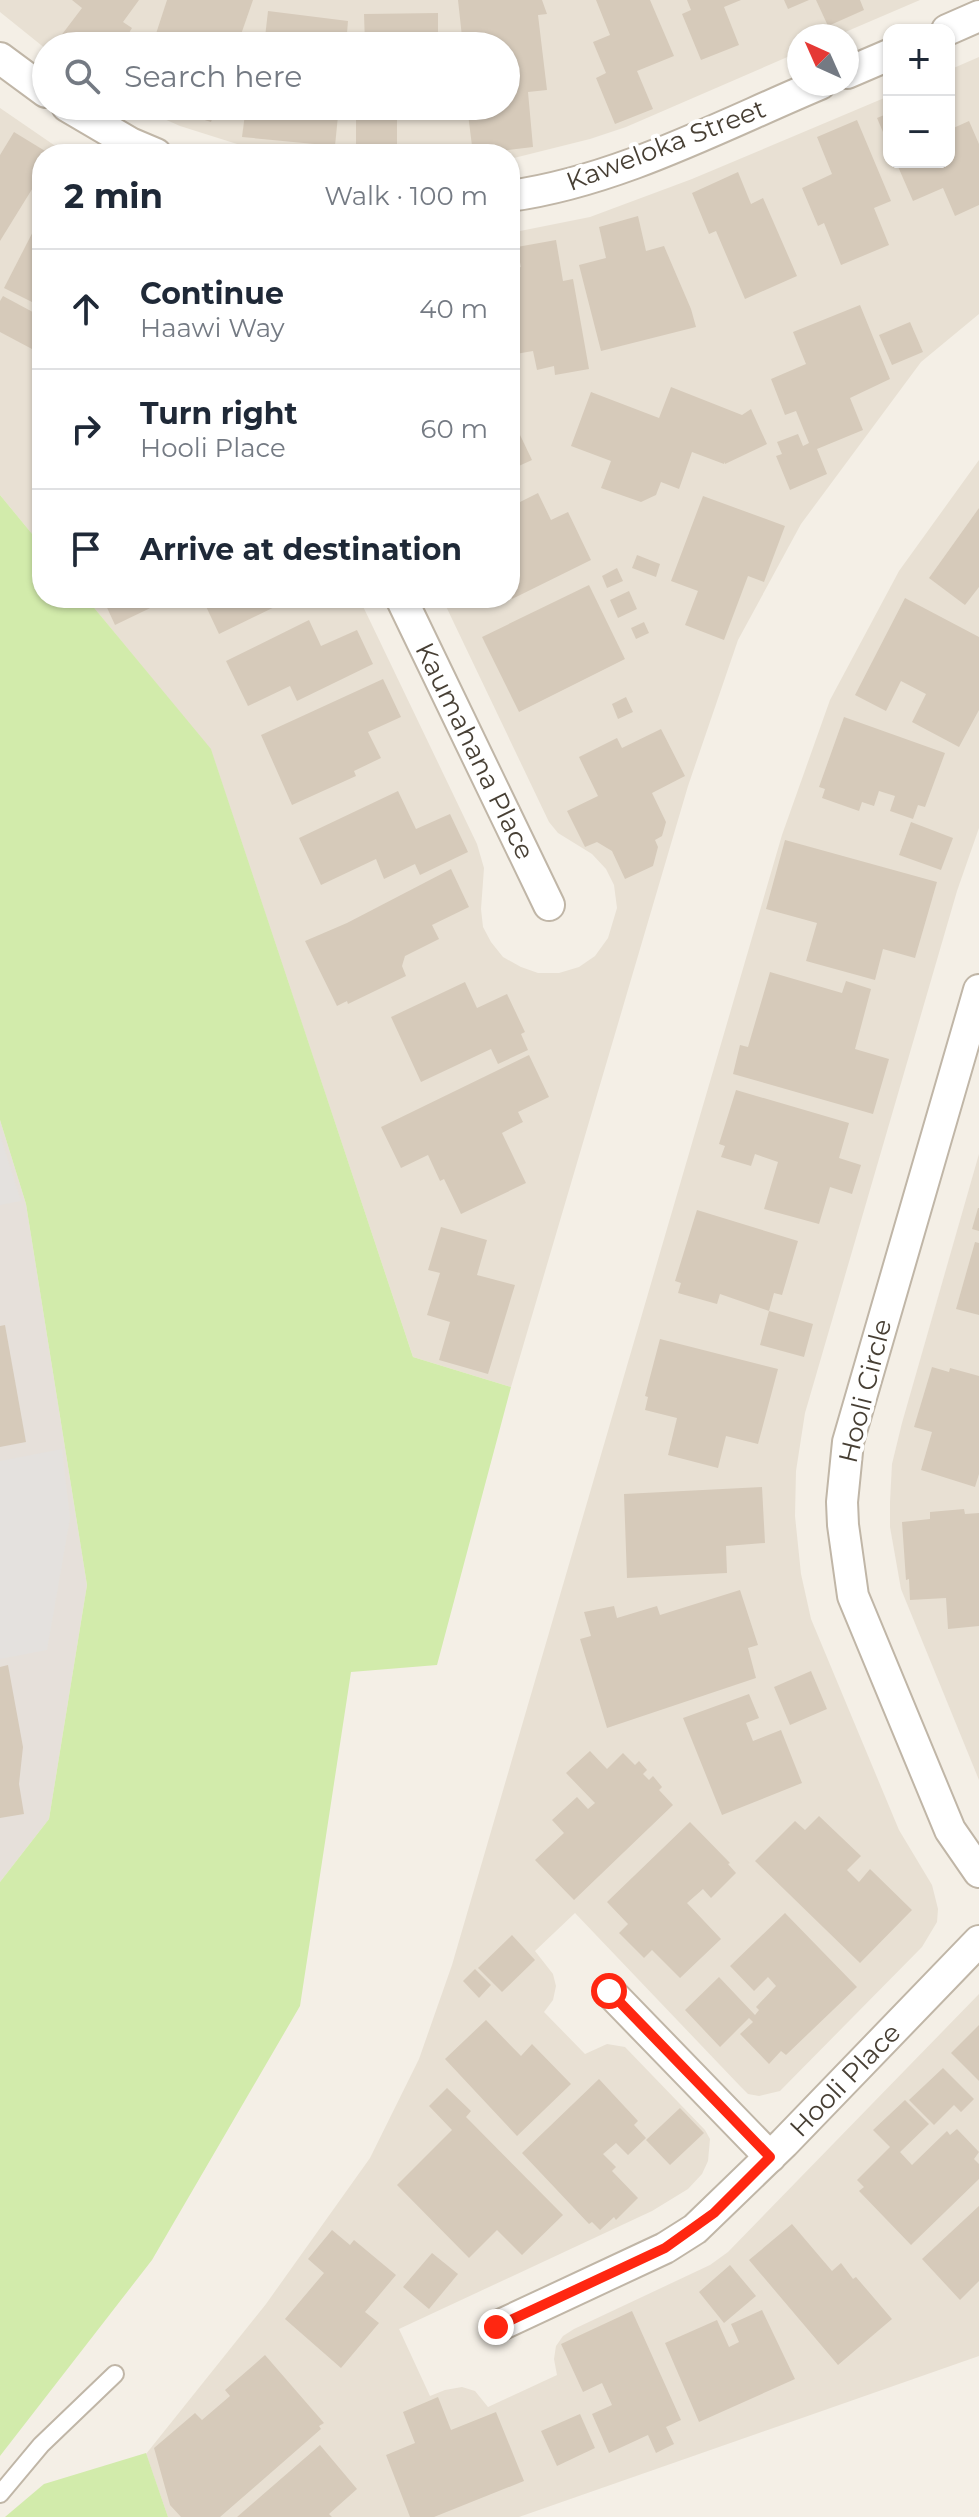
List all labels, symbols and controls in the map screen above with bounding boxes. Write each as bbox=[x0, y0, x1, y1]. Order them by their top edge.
north arrow bbox=[787, 24, 859, 96]
map controls bbox=[883, 24, 955, 168]
button: + bbox=[883, 24, 955, 96]
search box bbox=[32, 32, 520, 120]
icon: search bbox=[60, 54, 104, 98]
text: Search here bbox=[124, 58, 302, 95]
street label: Kaweloka Street bbox=[562, 92, 770, 198]
button: − bbox=[883, 96, 955, 168]
text: 2 min bbox=[64, 175, 163, 217]
text: Walk · 100 m bbox=[324, 180, 488, 212]
text: Continue bbox=[140, 275, 284, 312]
icon: ahead bbox=[64, 287, 108, 331]
text: 40 m bbox=[419, 293, 488, 325]
text: Haawi Way bbox=[140, 312, 285, 344]
text: Turn right bbox=[140, 395, 297, 432]
icon: right bbox=[64, 407, 108, 451]
text: 60 m bbox=[421, 413, 488, 445]
text: Hooli Place bbox=[140, 432, 286, 464]
icon: arrive bbox=[64, 527, 108, 571]
text: Arrive at destination bbox=[140, 531, 462, 568]
street label: Kaumahana Place bbox=[409, 637, 541, 865]
street label: Hooli Circle bbox=[832, 1316, 898, 1466]
route start bbox=[591, 1973, 627, 2009]
street label: Hooli Place bbox=[783, 2016, 907, 2144]
route end bbox=[478, 2309, 514, 2345]

